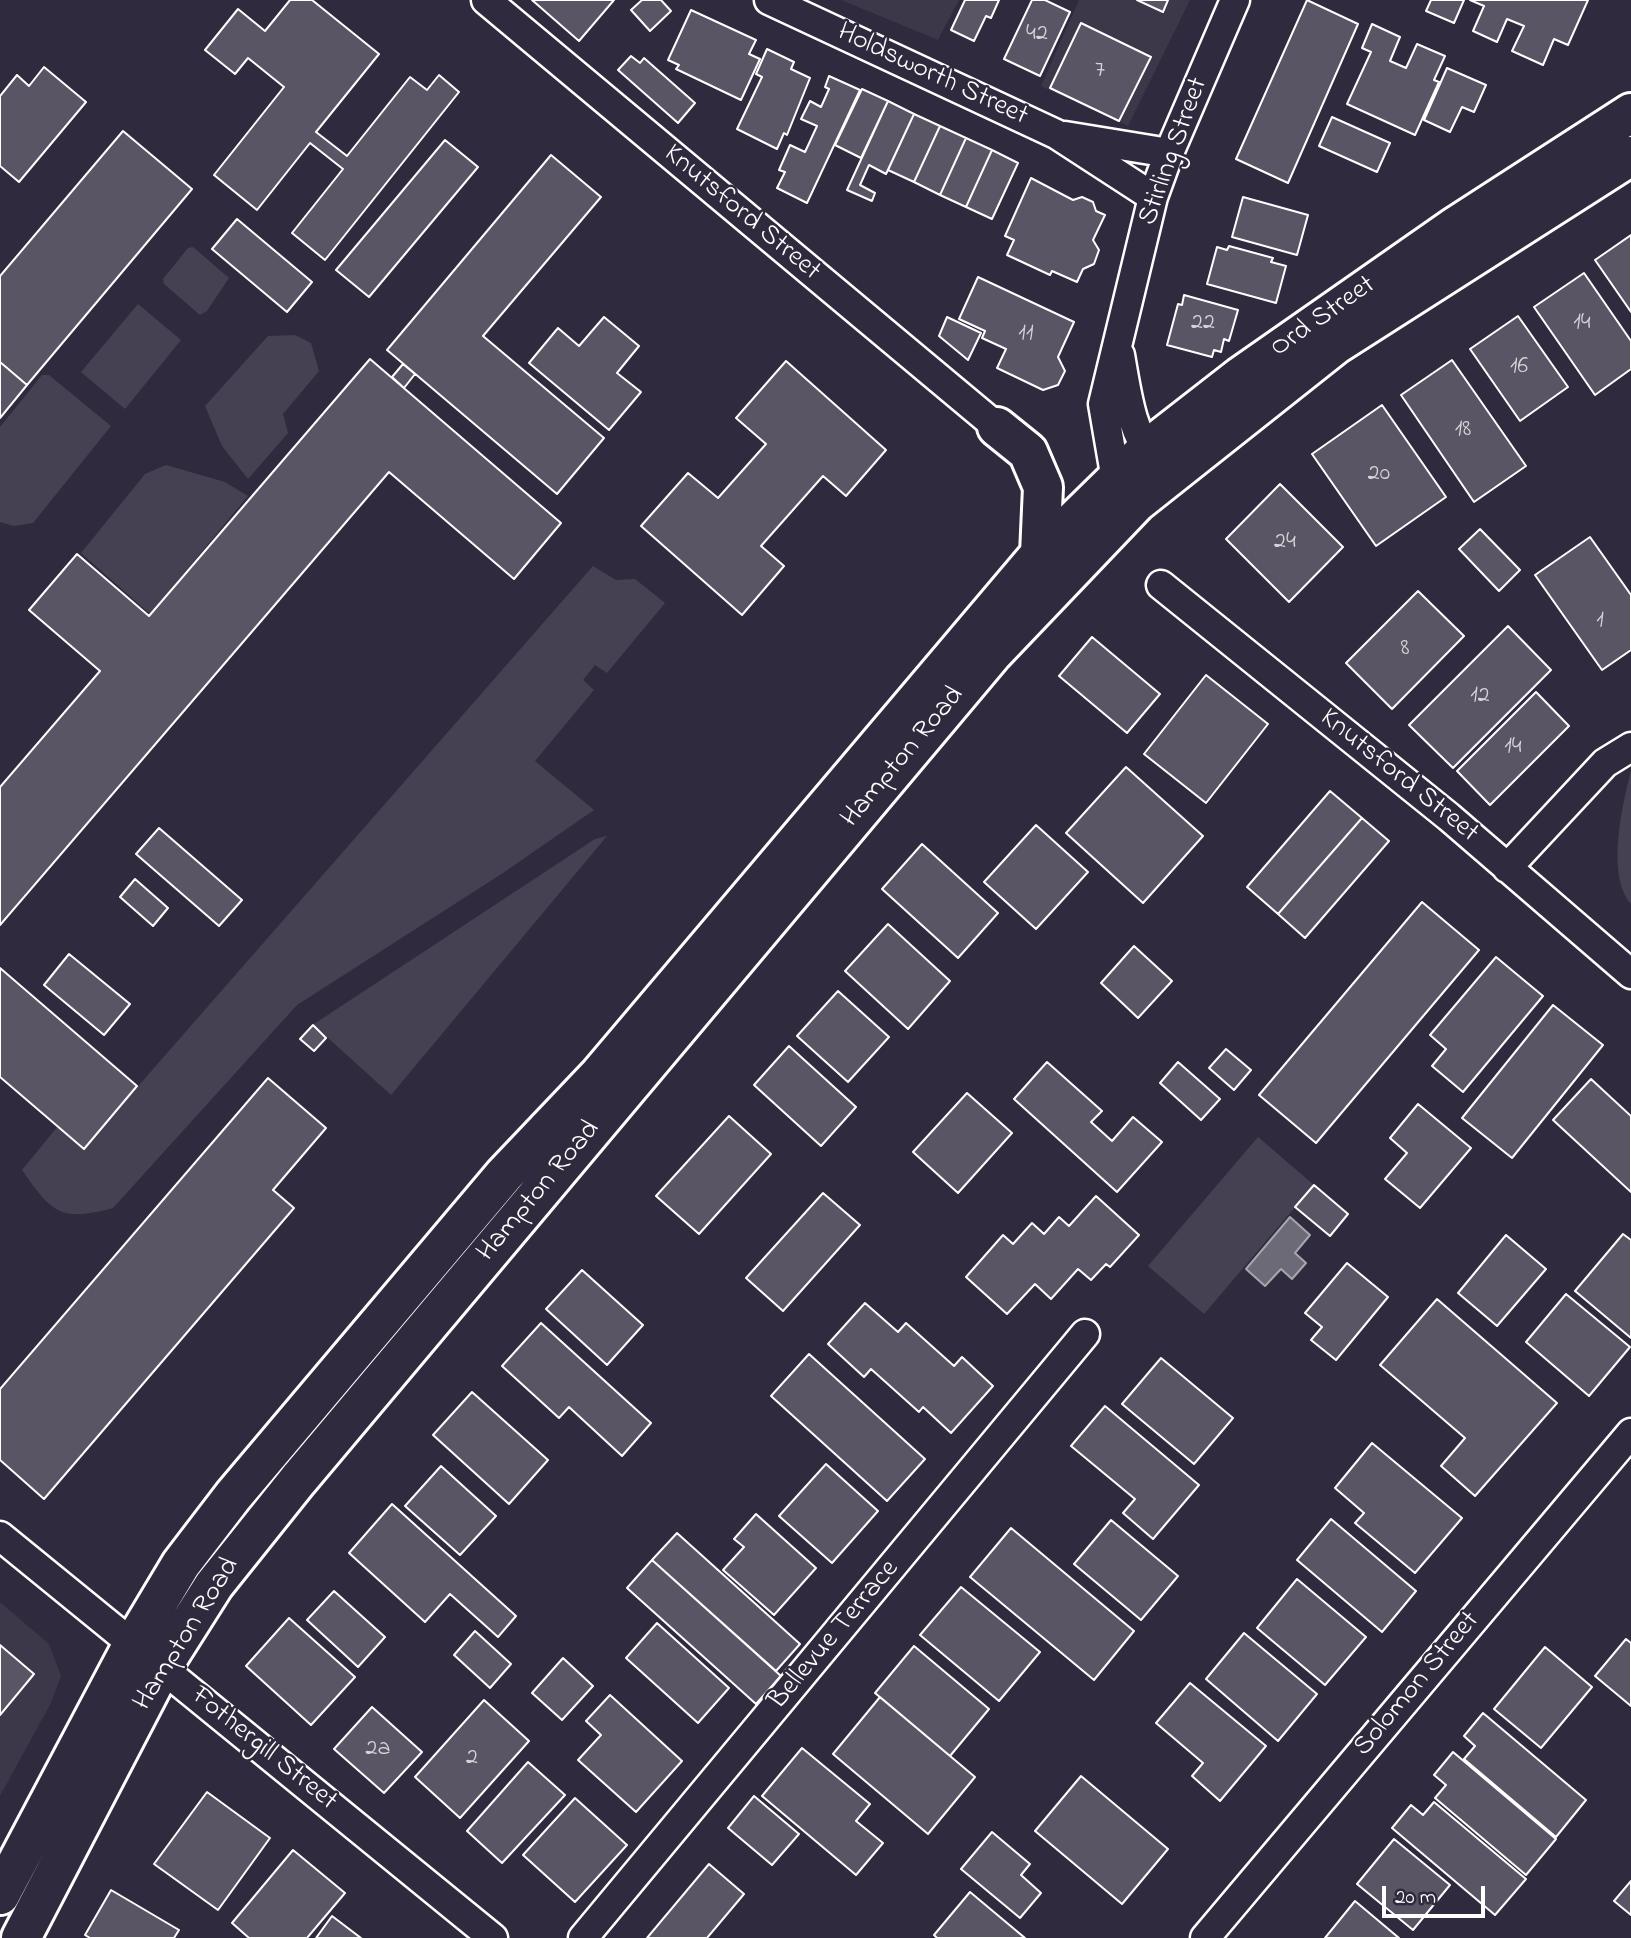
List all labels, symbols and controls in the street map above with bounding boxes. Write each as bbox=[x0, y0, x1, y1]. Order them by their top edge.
street label: Holdsworth Street bbox=[831, 17, 1033, 135]
house number: 42 bbox=[1026, 21, 1048, 49]
house number: 7 bbox=[1095, 58, 1105, 86]
street label: Stirling Street bbox=[1133, 74, 1217, 230]
street label: Knutsford Street bbox=[656, 139, 826, 289]
street label: Ord Street bbox=[1265, 270, 1383, 366]
house number: 22 bbox=[1191, 310, 1215, 338]
house number: 14 bbox=[1573, 310, 1591, 338]
house number: 11 bbox=[1018, 321, 1034, 349]
house number: 16 bbox=[1510, 354, 1528, 382]
house number: 18 bbox=[1455, 417, 1471, 445]
house number: 20 bbox=[1368, 461, 1390, 489]
house number: 24 bbox=[1274, 529, 1296, 557]
house number: 1 bbox=[1596, 608, 1604, 636]
house number: 8 bbox=[1401, 636, 1409, 664]
street label: Hampton Road bbox=[835, 681, 973, 835]
house number: 12 bbox=[1470, 683, 1490, 711]
street label: Knutsford Street bbox=[1312, 703, 1484, 851]
house number: 14 bbox=[1504, 734, 1522, 762]
street label: Hampton Road bbox=[471, 1115, 609, 1269]
street label: Hampton Road bbox=[128, 1552, 248, 1718]
street label: Bellevue Terrace bbox=[762, 1554, 908, 1718]
street label: Solomon Street bbox=[1348, 1606, 1488, 1764]
street label: Fothergill Street bbox=[183, 1681, 343, 1819]
house number: 2a bbox=[366, 1736, 390, 1764]
house number: 2 bbox=[466, 1745, 478, 1773]
scale bar bbox=[1386, 1871, 1489, 1915]
text: 20 m bbox=[1395, 1883, 1436, 1913]

